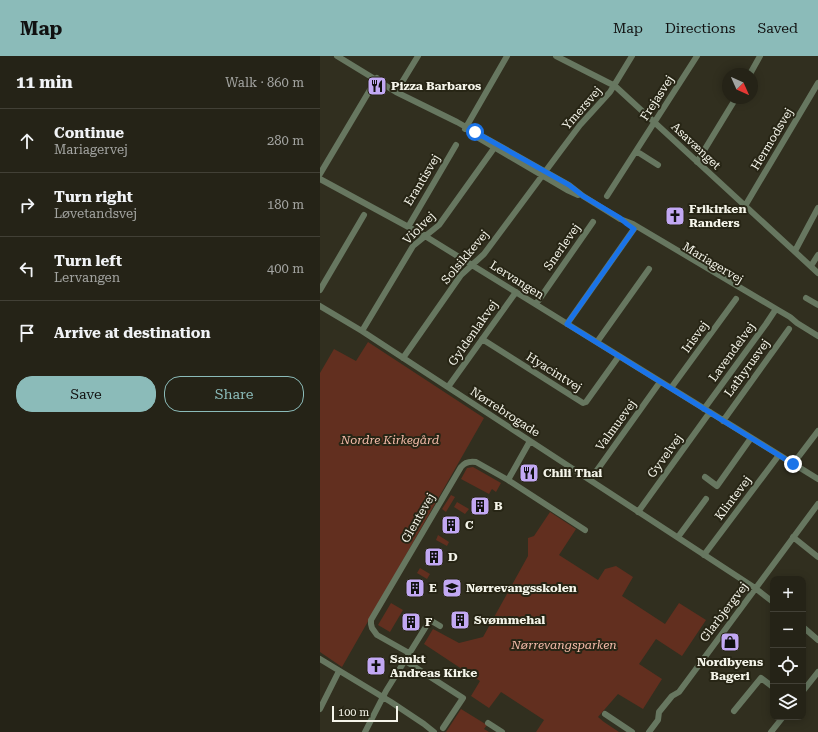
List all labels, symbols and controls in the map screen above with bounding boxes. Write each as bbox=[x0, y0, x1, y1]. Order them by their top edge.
text: Map bbox=[20, 17, 62, 40]
text: Map bbox=[613, 20, 643, 36]
text: Directions bbox=[665, 20, 735, 36]
text: Saved bbox=[757, 20, 798, 36]
north arrow bbox=[722, 68, 758, 104]
text: 11 min bbox=[16, 72, 73, 92]
street label: Frejasvej bbox=[637, 73, 677, 123]
text: Walk · 860 m bbox=[225, 75, 304, 90]
restaurant icon: Pizza Barbaros bbox=[366, 75, 388, 97]
place label: Pizza Barbaros bbox=[391, 79, 481, 93]
street label: Ymersvej bbox=[559, 84, 605, 132]
street label: Hermodsvej bbox=[748, 105, 796, 173]
street label: Asavænget bbox=[668, 120, 724, 173]
route start bbox=[466, 123, 484, 141]
text: Continue bbox=[54, 124, 124, 142]
icon: ahead bbox=[16, 130, 38, 152]
text: 280 m bbox=[267, 133, 304, 148]
text: Mariagervej bbox=[54, 142, 128, 157]
street label: Erantisvej bbox=[401, 152, 443, 208]
text: Turn right bbox=[54, 188, 133, 206]
icon: right bbox=[16, 194, 38, 216]
text: 180 m bbox=[267, 197, 304, 212]
place label: Frikirken Randers bbox=[689, 202, 746, 230]
church icon: Frikirken Randers bbox=[664, 205, 686, 227]
text: Løvetandsvej bbox=[54, 206, 137, 221]
street label: Violvej bbox=[400, 209, 438, 247]
street label: Snerlevej bbox=[541, 221, 583, 273]
street label: Solsikkevej bbox=[438, 227, 492, 287]
street label: Mariagervej bbox=[680, 239, 746, 287]
text: Turn left bbox=[54, 252, 122, 270]
icon: left bbox=[16, 258, 38, 280]
street label: Lervangen bbox=[487, 258, 547, 302]
text: 400 m bbox=[267, 261, 304, 276]
text: Lervangen bbox=[54, 270, 120, 285]
street label: Gyldenlakvej bbox=[445, 298, 501, 368]
street label: Irisvej bbox=[679, 318, 711, 356]
street label: Lavendelvej bbox=[706, 320, 758, 384]
icon: arrive bbox=[16, 322, 38, 344]
text: Arrive at destination bbox=[54, 324, 210, 342]
street label: Lathyrusvej bbox=[721, 336, 773, 400]
street label: Hyacintvej bbox=[524, 349, 584, 395]
button: Save bbox=[16, 376, 156, 412]
button: Share bbox=[164, 376, 304, 412]
street label: Nørrebrogade bbox=[468, 384, 543, 440]
street label: Valmuevej bbox=[593, 397, 639, 453]
street label: Gyvelvej bbox=[644, 431, 686, 481]
park label: Nordre Kirkegård bbox=[340, 433, 440, 447]
route end bbox=[784, 455, 802, 473]
restaurant icon: Chili Thai bbox=[518, 462, 540, 484]
place label: Chili Thai bbox=[543, 466, 602, 480]
street label: Klintevej bbox=[712, 473, 754, 523]
street label: Glentevej bbox=[398, 491, 438, 545]
building icon: B bbox=[469, 495, 491, 517]
place label: B bbox=[494, 499, 503, 513]
building icon: C bbox=[440, 514, 462, 536]
place label: C bbox=[465, 518, 474, 532]
building icon: D bbox=[423, 546, 445, 568]
place label: D bbox=[448, 550, 458, 564]
map controls bbox=[770, 576, 806, 720]
button: + bbox=[770, 576, 806, 612]
building icon: E bbox=[404, 577, 426, 599]
school or university icon: Nørrevangsskolen bbox=[441, 577, 463, 599]
street label: Glarbjergvej bbox=[697, 579, 751, 645]
place label: E bbox=[429, 581, 437, 595]
place label: Nørrevangsskolen bbox=[466, 581, 577, 595]
building icon: Svømmehal bbox=[449, 609, 471, 631]
building icon: F bbox=[400, 611, 422, 633]
button: − bbox=[770, 612, 806, 648]
place label: Svømmehal bbox=[474, 613, 545, 627]
place label: F bbox=[425, 615, 433, 629]
shop icon: Nordbyens Bageri bbox=[719, 631, 741, 653]
park label: Nørrevangsparken bbox=[510, 638, 617, 652]
button: locate bbox=[770, 648, 806, 684]
place label: Sankt Andreas Kirke bbox=[390, 652, 477, 680]
church icon: Sankt Andreas Kirke bbox=[365, 655, 387, 677]
place label: Nordbyens Bageri bbox=[697, 655, 763, 683]
button: layers bbox=[770, 684, 806, 720]
scale bar bbox=[332, 704, 398, 723]
text: 100 m bbox=[338, 706, 369, 719]

